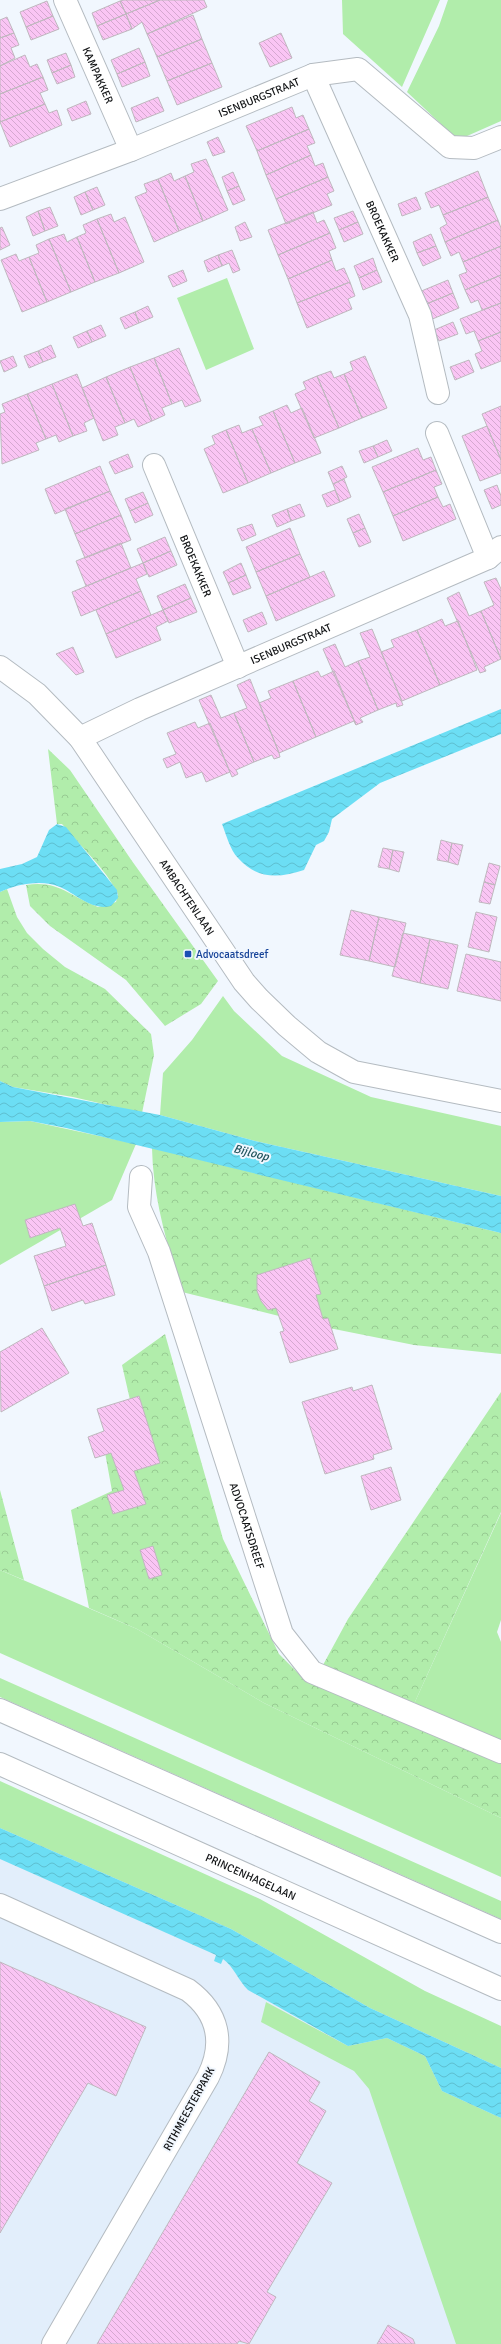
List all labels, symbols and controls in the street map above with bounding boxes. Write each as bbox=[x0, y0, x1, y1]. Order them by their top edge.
street label: KAMPAKKER bbox=[80, 45, 116, 106]
street label: ISENBURGSTRAAT bbox=[216, 75, 302, 120]
street label: BROEKAKKER bbox=[363, 198, 402, 264]
street label: BROEKAKKER bbox=[177, 533, 215, 599]
street label: ISENBURGSTRAAT bbox=[248, 620, 334, 667]
street label: AMBACHTENLAAN bbox=[157, 857, 217, 938]
place label: Advocaatsdreef bbox=[196, 948, 270, 961]
marker: Advocaatsdreef bbox=[183, 949, 193, 959]
water label: Bijloop bbox=[232, 1141, 271, 1165]
street label: ADVOCAATSDREEF bbox=[227, 1481, 267, 1571]
street label: PRINCENHAGELAAN bbox=[204, 1851, 298, 1903]
street label: RITHMEESTERPARK bbox=[161, 2065, 218, 2153]

